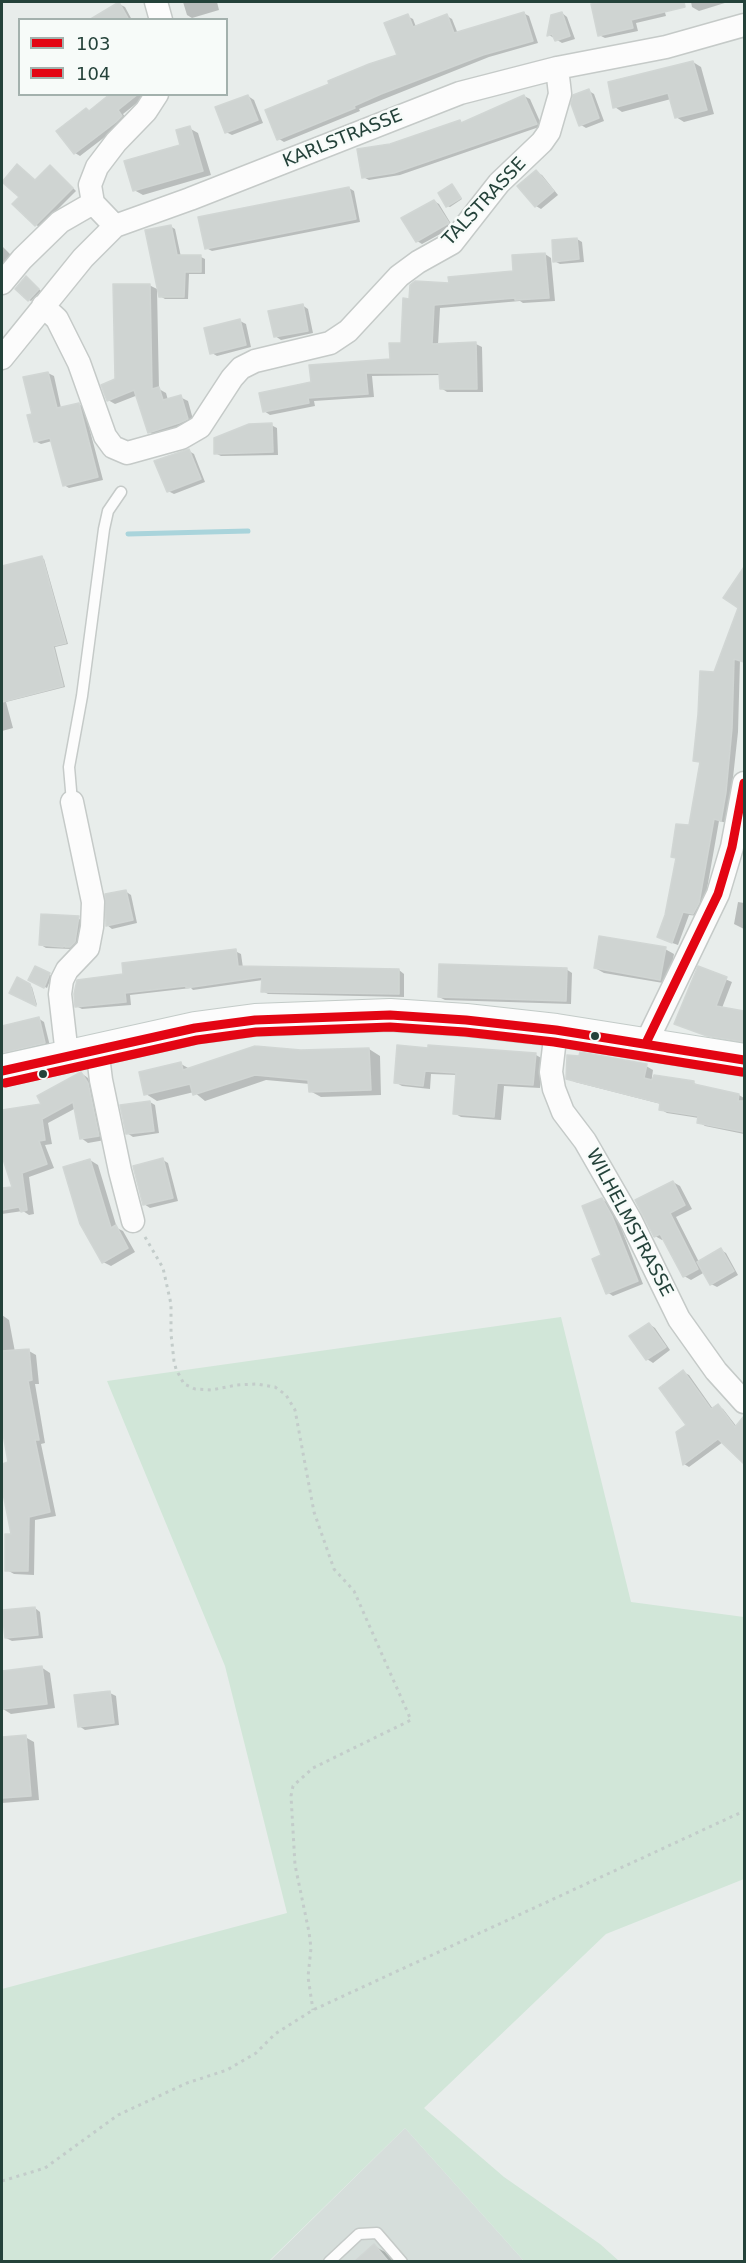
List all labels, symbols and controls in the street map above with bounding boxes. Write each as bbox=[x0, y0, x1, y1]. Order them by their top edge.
legend bbox=[18, 18, 228, 96]
text: 103 bbox=[76, 33, 110, 54]
text: 104 bbox=[76, 63, 110, 84]
street label: KARLSTRASSE bbox=[280, 105, 406, 173]
street label: TALSTRASSE bbox=[439, 153, 531, 251]
unlabelled marker bbox=[589, 1030, 601, 1042]
unlabelled marker bbox=[37, 1068, 49, 1080]
street label: WILHELMSTRASSE bbox=[581, 1145, 677, 1301]

